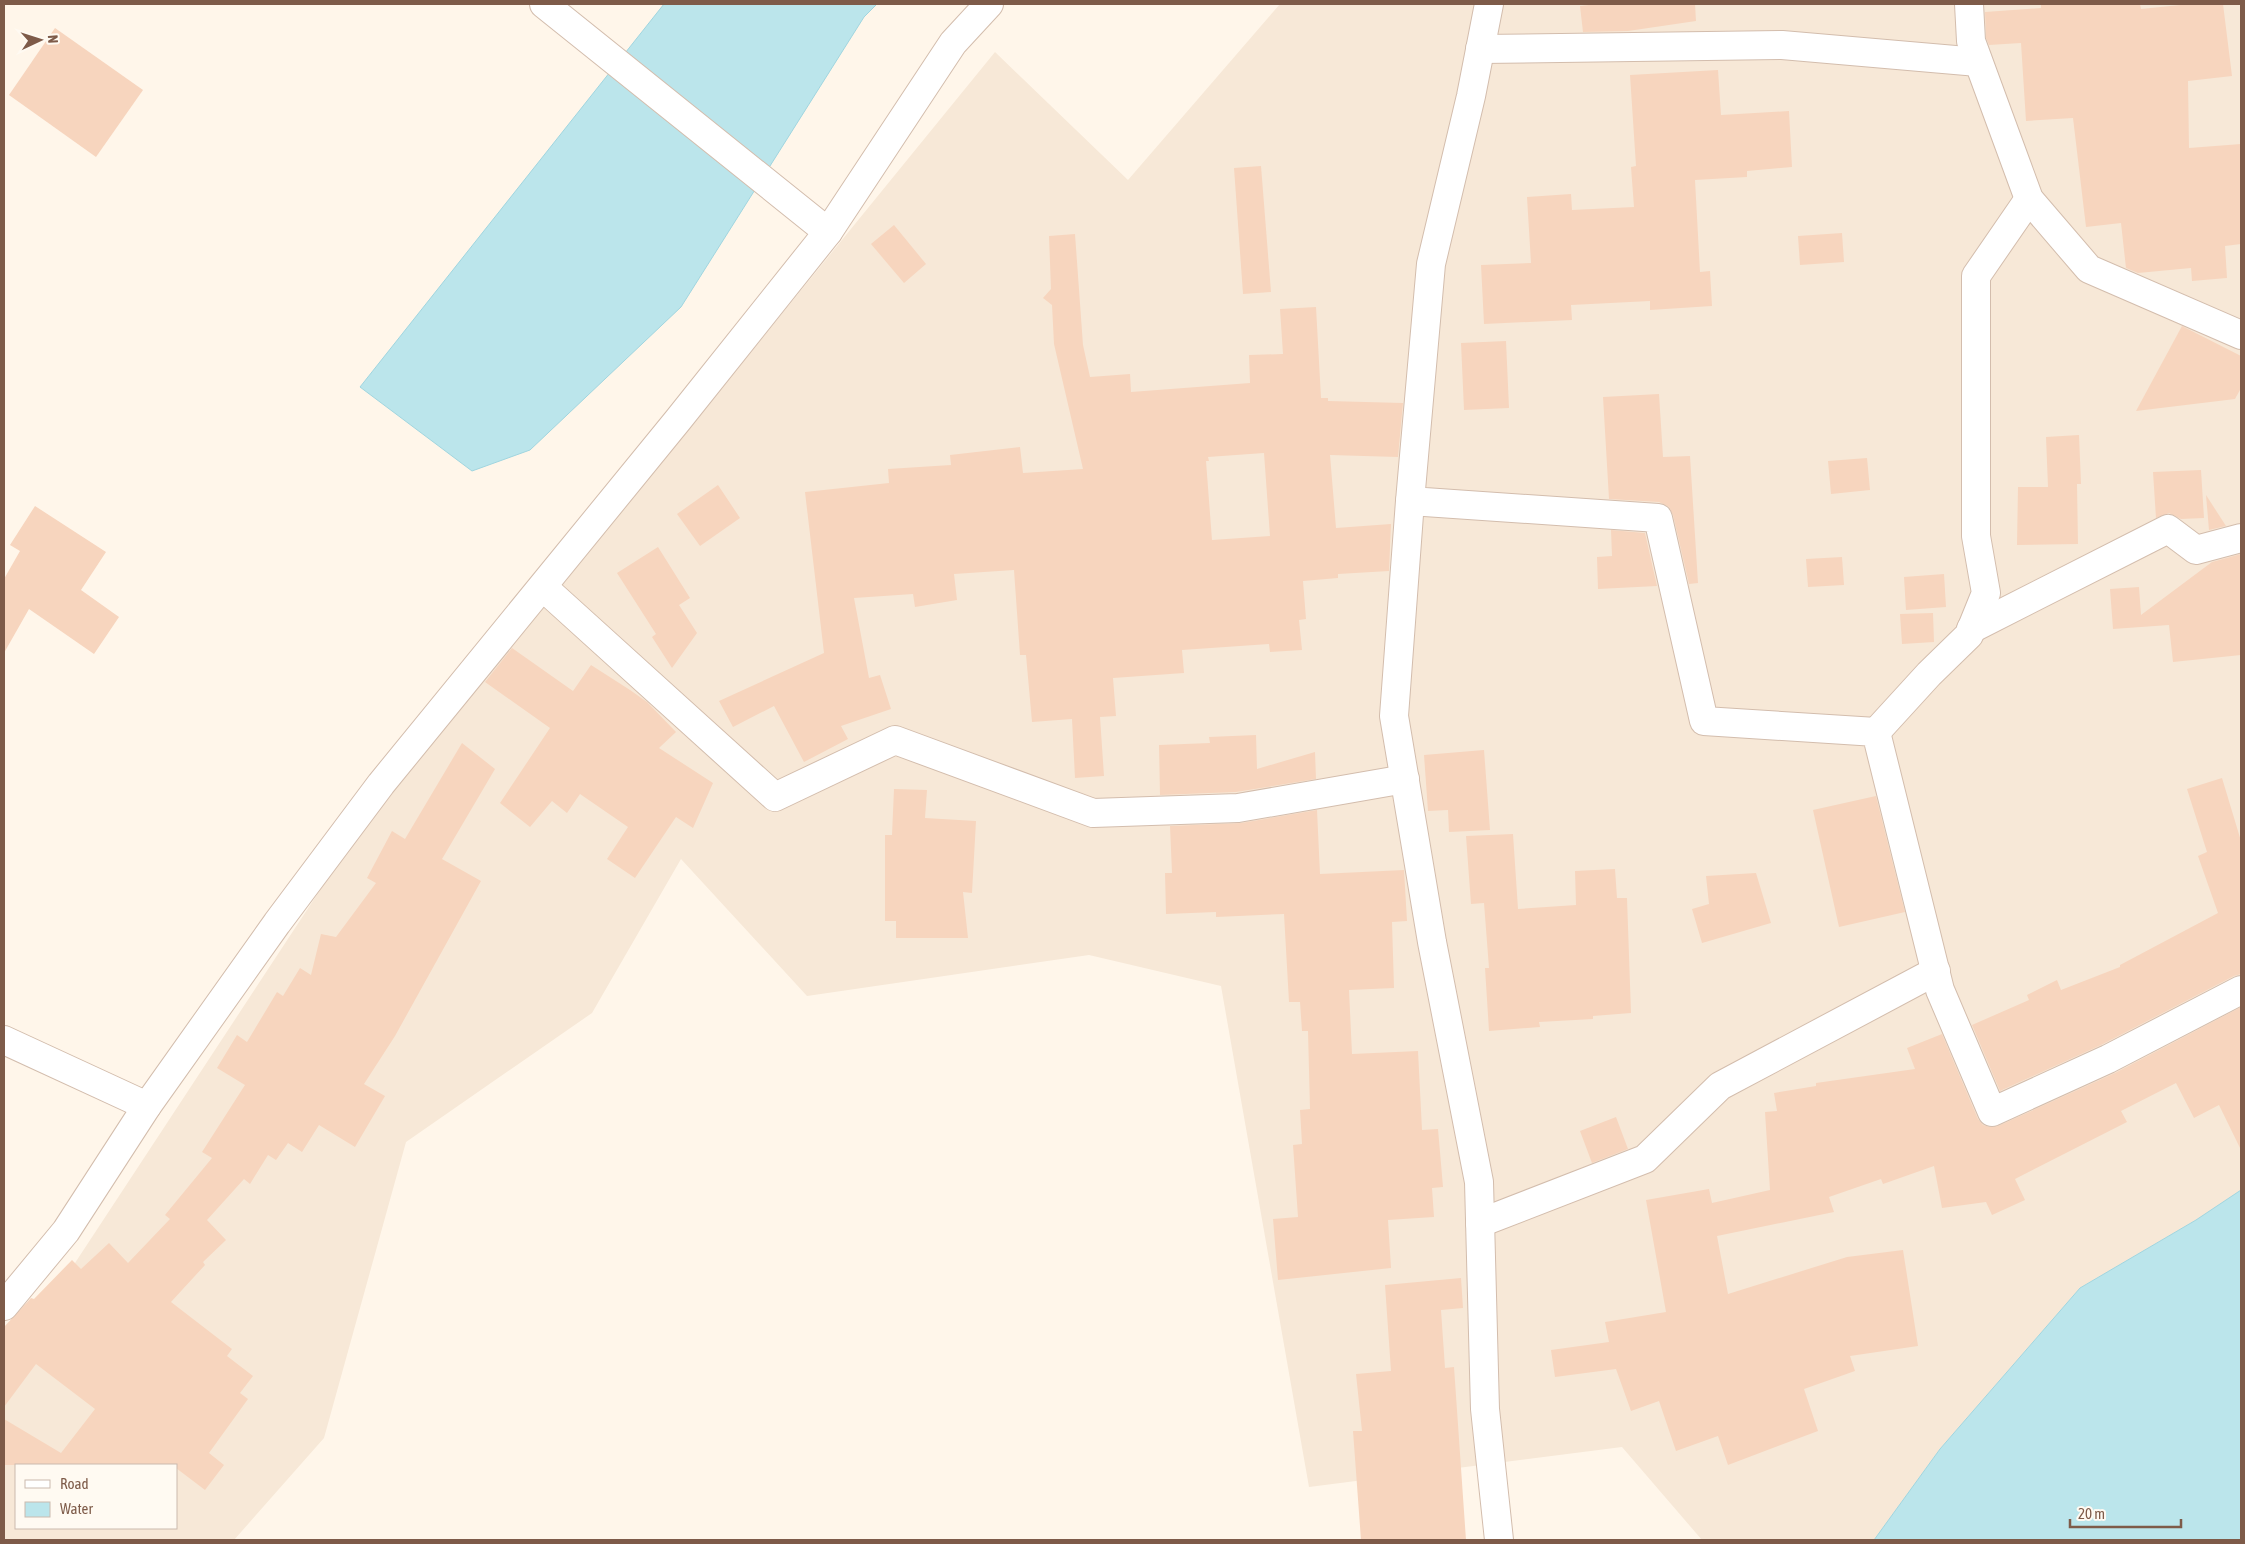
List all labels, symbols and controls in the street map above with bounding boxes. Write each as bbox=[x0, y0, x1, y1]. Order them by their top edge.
north arrow bbox=[15, 15, 65, 65]
text: N bbox=[45, 34, 61, 44]
legend bbox=[15, 1464, 178, 1529]
text: Road bbox=[60, 1475, 89, 1492]
scale bar bbox=[2070, 1496, 2181, 1528]
text: Water bbox=[60, 1500, 93, 1517]
text: 20 m bbox=[2078, 1505, 2105, 1522]

